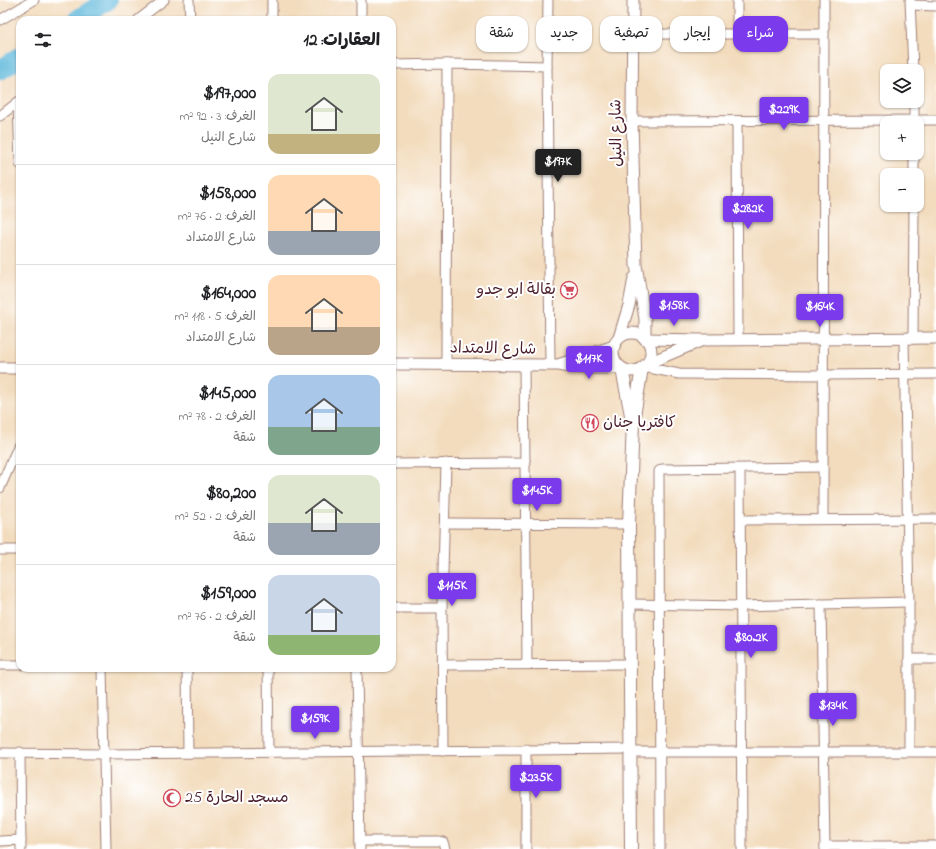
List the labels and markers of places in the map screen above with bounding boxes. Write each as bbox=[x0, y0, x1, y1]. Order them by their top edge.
pin: $229K bbox=[756, 97, 812, 131]
pin: $197K bbox=[530, 149, 586, 183]
pin: $282K bbox=[720, 196, 776, 230]
place label: بقالة ابو جدو bbox=[476, 278, 556, 302]
supermarket icon: بقالة ابو جدو bbox=[559, 280, 579, 300]
pin: $158K bbox=[646, 293, 702, 327]
pin: $164K bbox=[792, 294, 848, 328]
pin: $117K bbox=[561, 346, 617, 380]
place label: كافتريا جنان bbox=[603, 411, 676, 435]
restaurant icon: كافتريا جنان bbox=[580, 413, 600, 433]
pin: $145K bbox=[509, 478, 565, 512]
pin: $115K bbox=[424, 573, 480, 607]
pin: $80.2K bbox=[718, 625, 784, 659]
pin: $134K bbox=[805, 693, 861, 727]
pin: $159K bbox=[287, 706, 343, 740]
pin: $235K bbox=[508, 765, 564, 799]
place label: مسجد الحارة 25 bbox=[185, 786, 289, 810]
mosque icon: مسجد الحارة 25 bbox=[162, 788, 182, 808]

